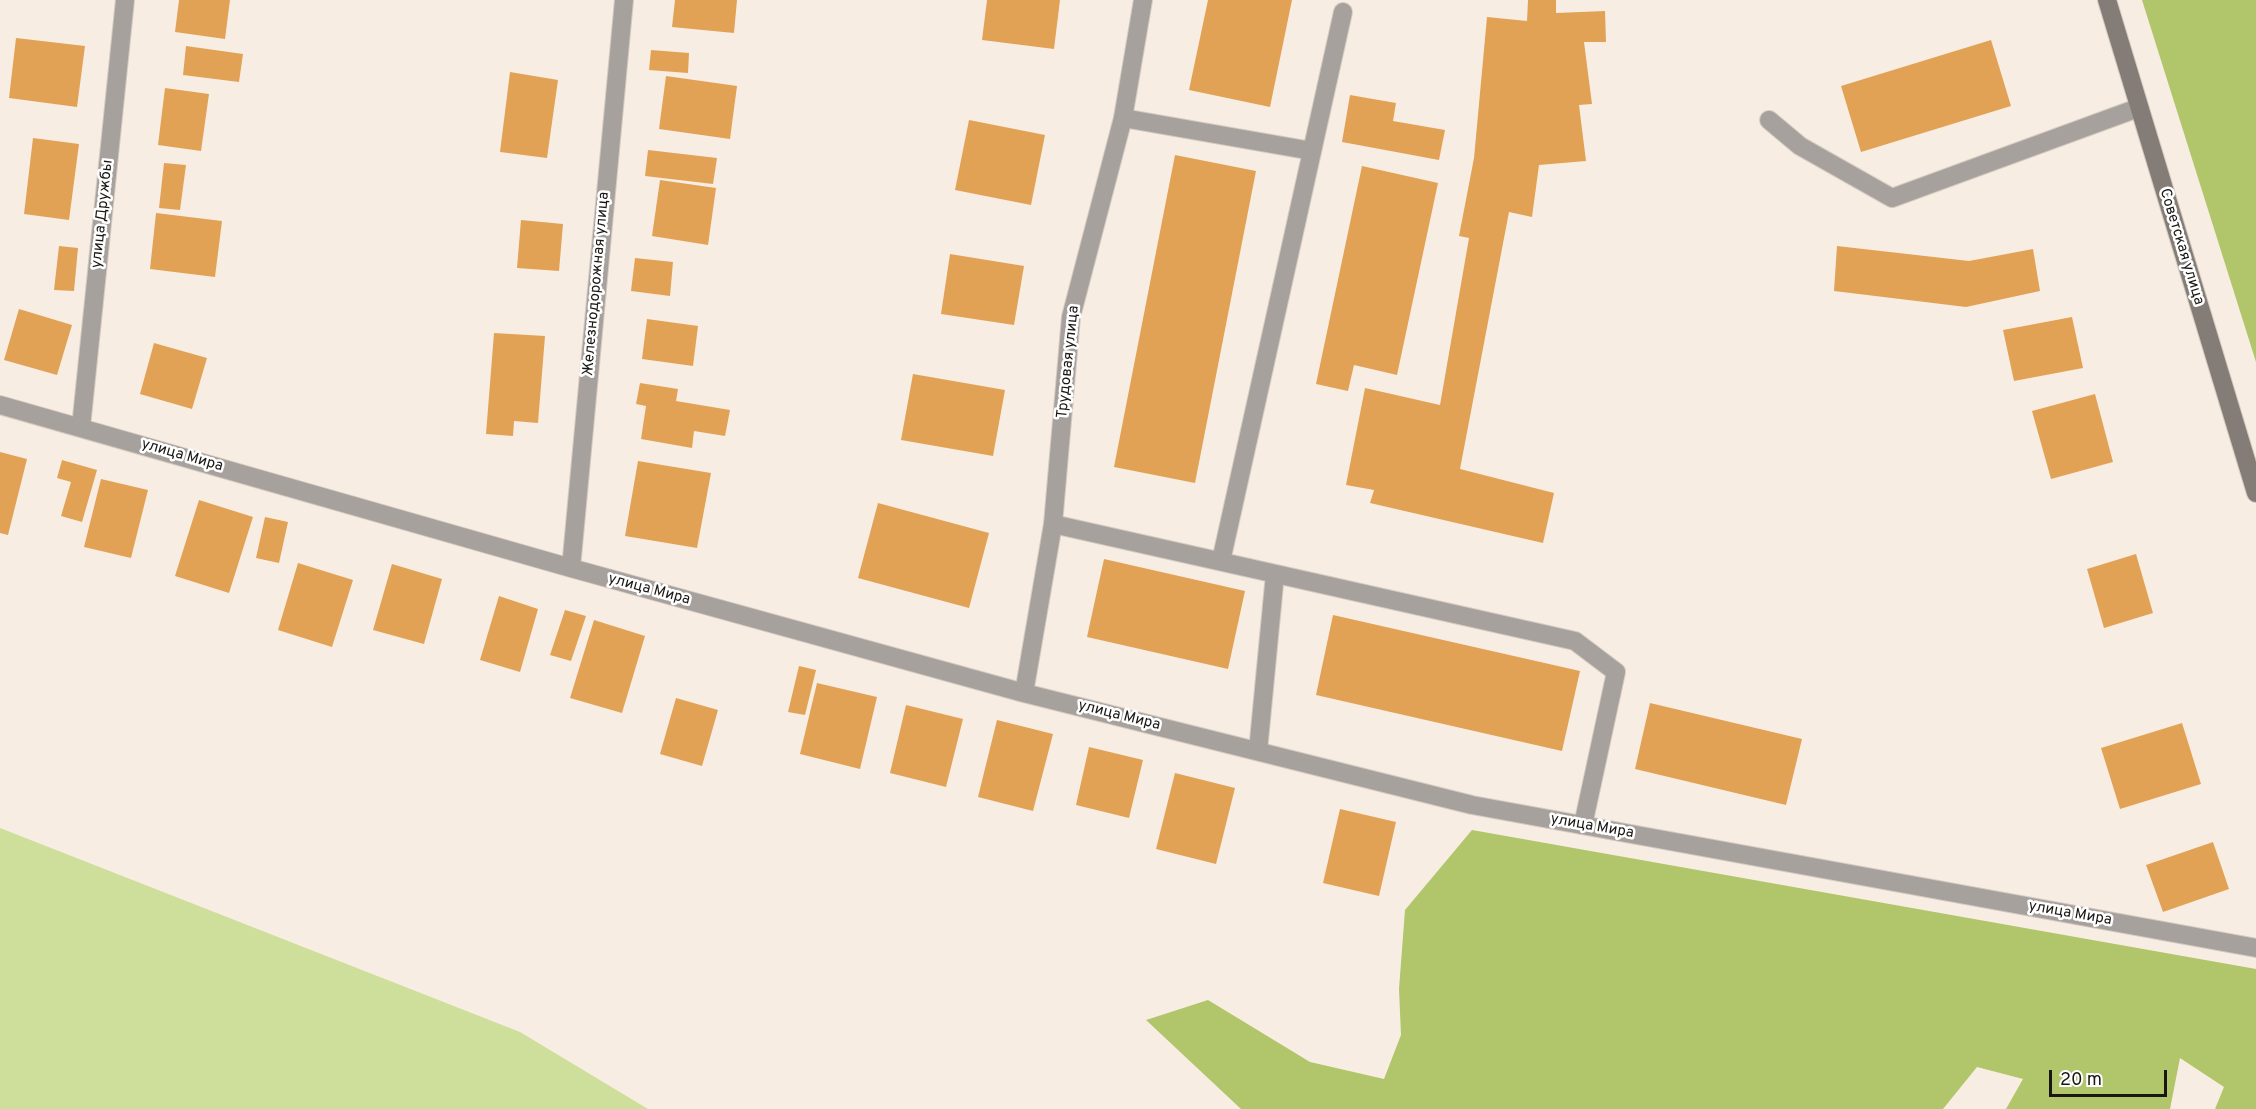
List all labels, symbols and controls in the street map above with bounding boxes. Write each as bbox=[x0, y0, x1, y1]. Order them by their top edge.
street label: улица Дружбы bbox=[88, 159, 118, 269]
street label: Советская улица bbox=[2155, 187, 2207, 307]
street label: Железнодорожная улица bbox=[580, 191, 614, 377]
street label: Трудовая улица bbox=[1054, 305, 1084, 419]
street label: улица Мира bbox=[139, 436, 225, 476]
street label: улица Мира bbox=[606, 570, 692, 610]
street label: улица Мира bbox=[1076, 697, 1162, 735]
street label: улица Мира bbox=[1549, 811, 1635, 843]
street label: улица Мира bbox=[2027, 898, 2113, 930]
scale bar bbox=[2052, 1058, 2170, 1096]
text: 20 m bbox=[2060, 1069, 2102, 1092]

